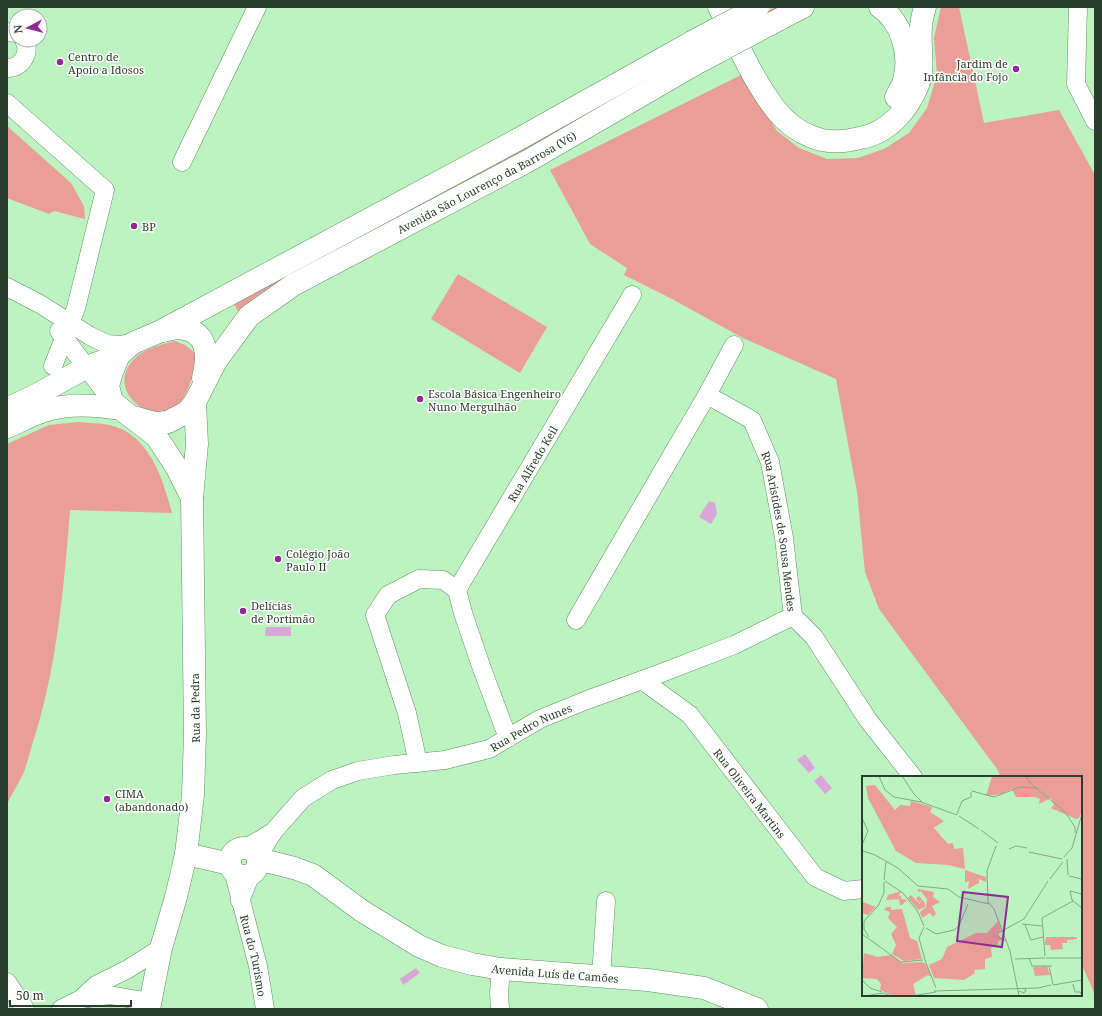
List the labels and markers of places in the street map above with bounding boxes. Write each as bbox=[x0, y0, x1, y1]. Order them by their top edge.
place label: Centro de Apoio a Idosos bbox=[68, 49, 144, 77]
place label: Jardim de Infância do Fojo bbox=[924, 56, 1008, 84]
marker: Centro de Apoio a Idosos bbox=[55, 57, 65, 67]
marker: Jardim de Infância do Fojo bbox=[1011, 64, 1021, 74]
place label: BP bbox=[142, 219, 156, 234]
marker: BP bbox=[129, 221, 139, 231]
place label: Escola Básica Engenheiro Nuno Mergulhão bbox=[428, 386, 561, 414]
marker: Escola Básica Engenheiro Nuno Mergulhão bbox=[415, 394, 425, 404]
place label: Colégio João Paulo II bbox=[286, 546, 350, 574]
marker: Colégio João Paulo II bbox=[273, 554, 283, 564]
place label: Delícias de Portimão bbox=[251, 598, 315, 626]
marker: Delícias de Portimão bbox=[238, 606, 248, 616]
place label: CIMA (abandonado) bbox=[115, 786, 189, 814]
marker: CIMA (abandonado) bbox=[102, 794, 112, 804]

